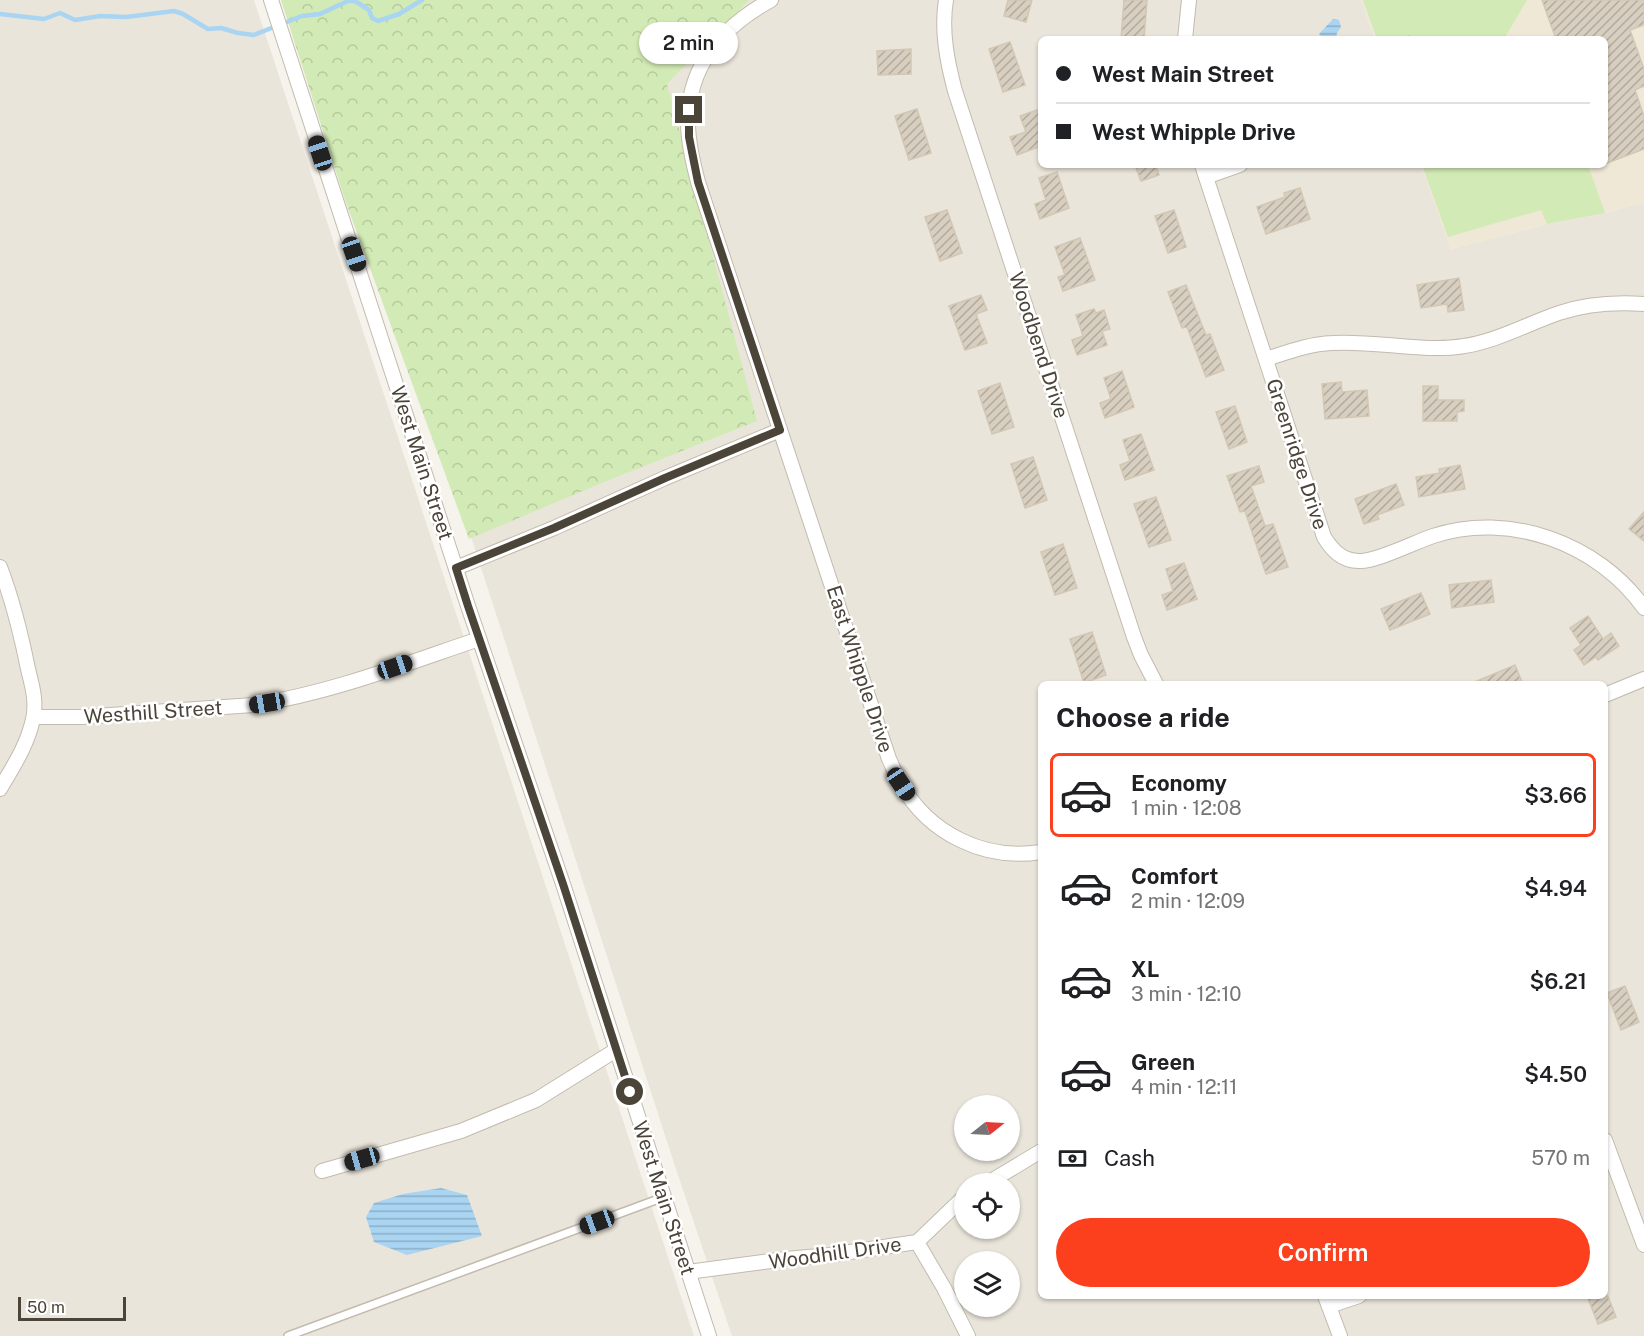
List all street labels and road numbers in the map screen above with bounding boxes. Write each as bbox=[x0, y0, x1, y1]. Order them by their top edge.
street label: Woodbend Drive bbox=[1004, 269, 1074, 421]
street label: Greenridge Drive bbox=[1261, 376, 1333, 532]
street label: West Main Street bbox=[386, 383, 458, 543]
street label: East Whipple Drive bbox=[822, 582, 898, 756]
street label: Westhill Street bbox=[83, 695, 223, 729]
street label: West Main Street bbox=[628, 1118, 700, 1278]
street label: Woodhill Drive bbox=[767, 1232, 903, 1274]

